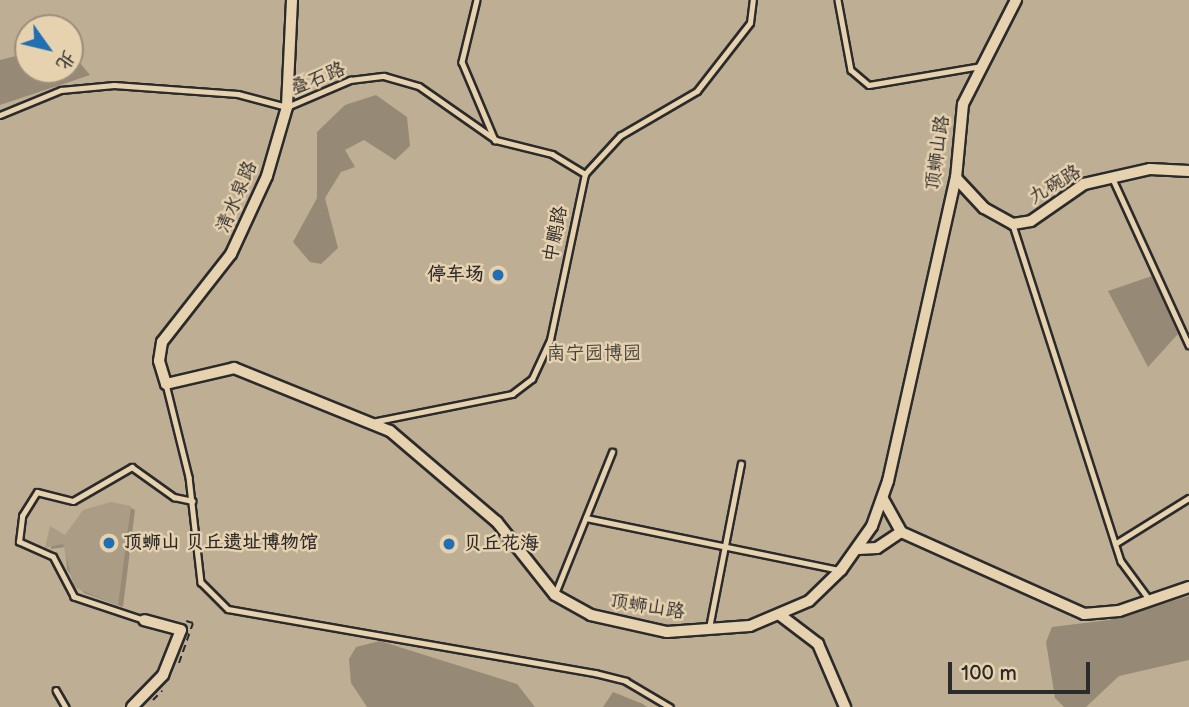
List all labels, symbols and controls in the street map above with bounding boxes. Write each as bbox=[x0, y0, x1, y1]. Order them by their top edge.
north arrow bbox=[14, 14, 84, 84]
text: 北 bbox=[50, 46, 80, 74]
street label: 叠石路 bbox=[287, 58, 349, 100]
street label: 顶蛳山路 bbox=[921, 114, 955, 192]
street label: 清水泉路 bbox=[212, 158, 262, 236]
street label: 九碗路 bbox=[1025, 161, 1085, 209]
street label: 中鹏路 bbox=[539, 204, 573, 264]
place label: 停车场 bbox=[427, 264, 484, 286]
marker: 停车场 bbox=[490, 267, 506, 283]
park label: 南宁园博园 bbox=[547, 343, 641, 365]
place label: 顶蛳山 贝丘遗址博物馆 bbox=[123, 532, 318, 554]
place label: 贝丘花海 bbox=[463, 533, 539, 555]
marker: 顶蛳山 贝丘遗址博物馆 bbox=[101, 535, 117, 551]
marker: 贝丘花海 bbox=[441, 536, 457, 552]
street label: 顶蛳山路 bbox=[608, 590, 686, 624]
scale bar bbox=[951, 648, 1093, 692]
text: 100 m bbox=[961, 661, 1017, 686]

